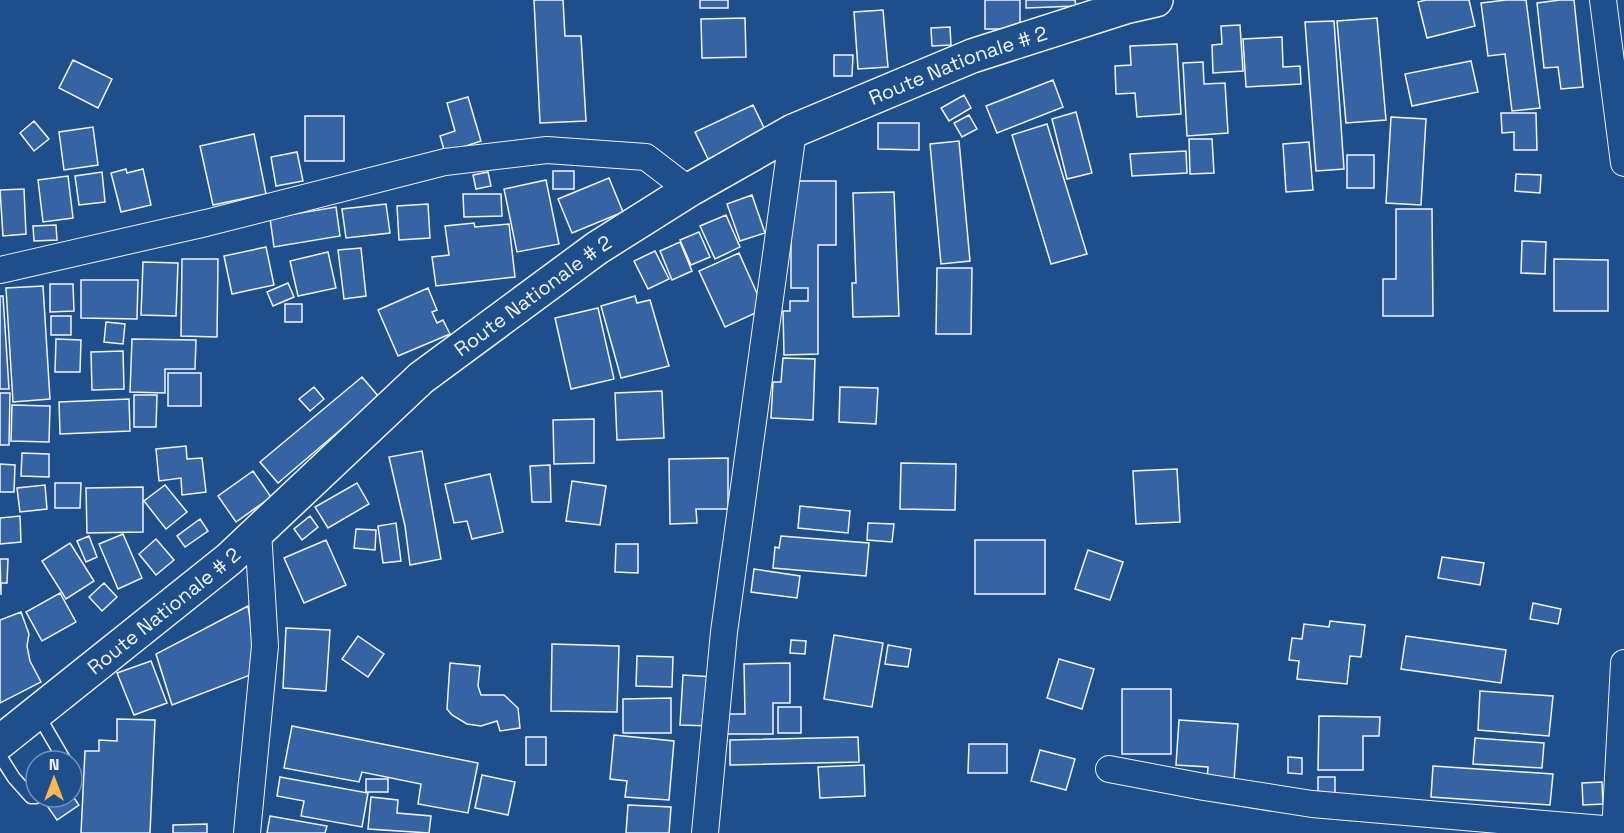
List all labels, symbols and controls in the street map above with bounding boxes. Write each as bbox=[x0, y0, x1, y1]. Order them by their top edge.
street label: Route Nationale # 2 bbox=[865, 20, 1051, 111]
street label: Route Nationale # 2 bbox=[449, 229, 616, 362]
street label: Route Nationale # 2 bbox=[82, 542, 246, 680]
north arrow bbox=[24, 749, 84, 809]
text: N bbox=[49, 754, 59, 775]

